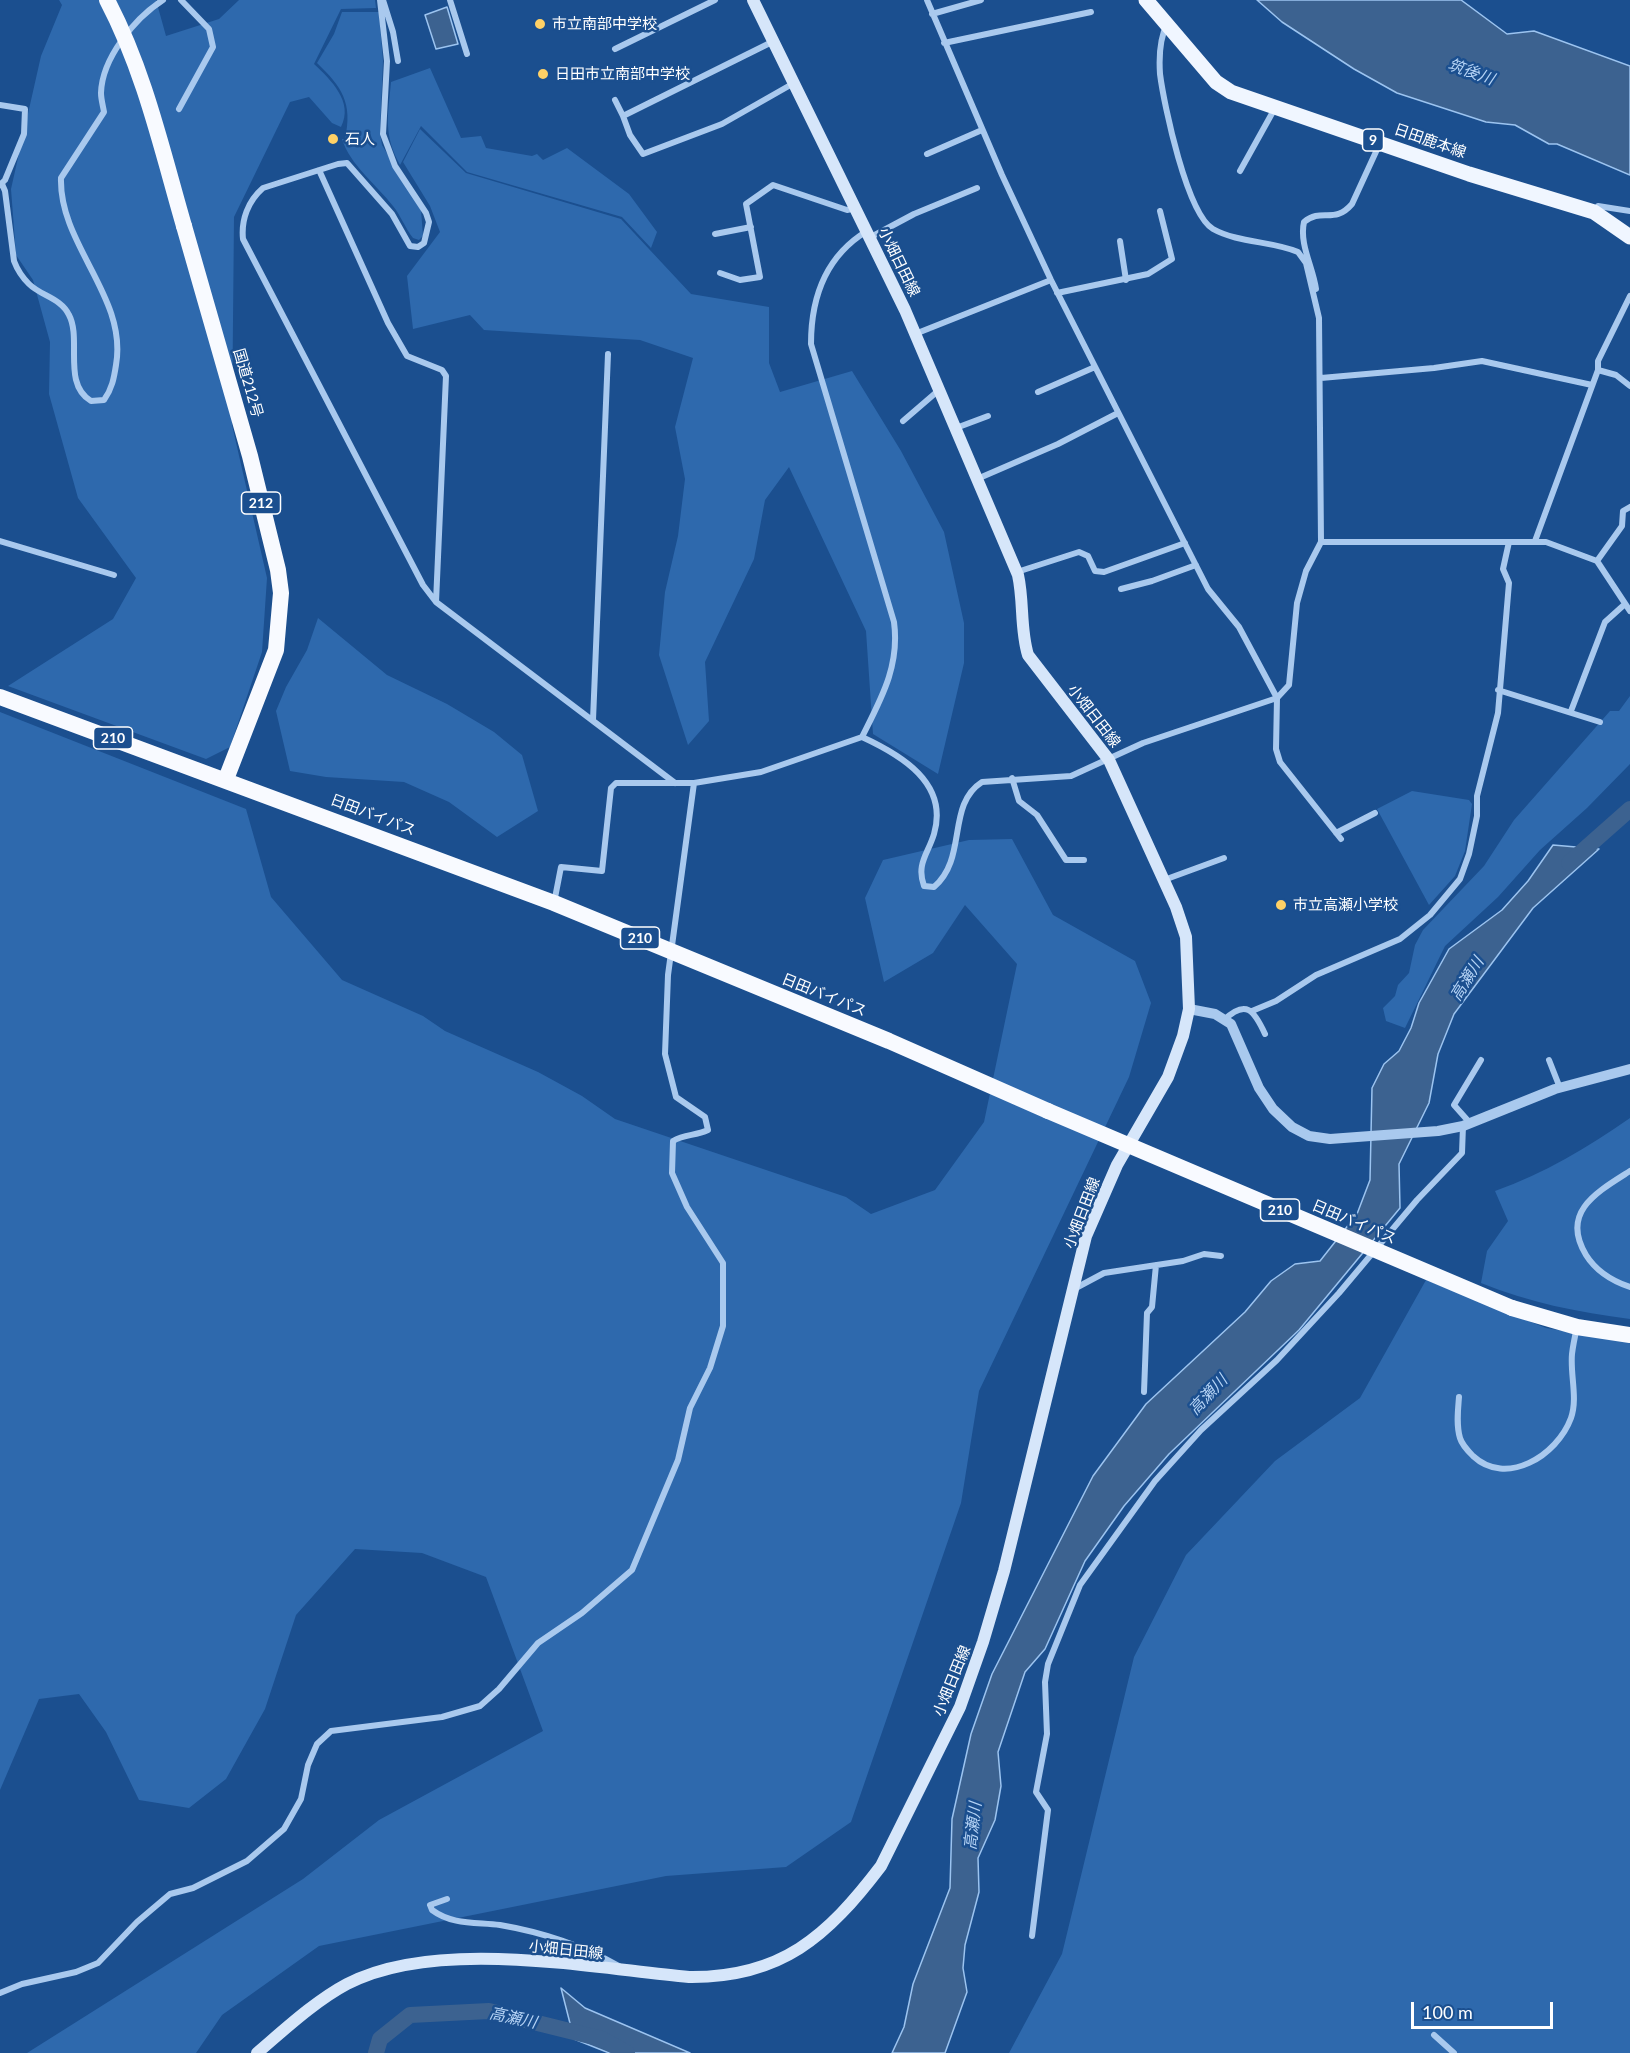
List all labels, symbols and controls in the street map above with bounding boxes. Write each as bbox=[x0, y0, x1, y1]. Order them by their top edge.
place label: 市立南部中学校 bbox=[552, 15, 657, 33]
marker: 市立南部中学校 bbox=[533, 17, 547, 31]
water label: 筑後川 bbox=[1445, 55, 1497, 89]
place label: 日田市立南部中学校 bbox=[555, 65, 690, 83]
marker: 日田市立南部中学校 bbox=[536, 67, 550, 81]
street label: 日田鹿本線 bbox=[1392, 120, 1468, 162]
road number: 9 bbox=[1362, 129, 1384, 151]
place label: 石人 bbox=[345, 130, 375, 148]
marker: 石人 bbox=[326, 132, 340, 146]
street label: 小畑日田線 bbox=[874, 224, 924, 300]
street label: 国道212号 bbox=[230, 346, 266, 420]
road number: 212 bbox=[242, 492, 280, 514]
street label: 小畑日田線 bbox=[1064, 681, 1124, 751]
road number: 210 bbox=[94, 727, 132, 749]
street label: 日田バイパス bbox=[328, 790, 418, 840]
place label: 市立高瀬小学校 bbox=[1293, 896, 1398, 914]
marker: 市立高瀬小学校 bbox=[1274, 898, 1288, 912]
road number: 210 bbox=[620, 927, 660, 949]
water label: 高瀬川 bbox=[1446, 954, 1488, 1004]
street label: 日田バイパス bbox=[779, 970, 869, 1020]
street label: 小畑日田線 bbox=[1060, 1175, 1104, 1251]
street label: 日田バイパス bbox=[1309, 1196, 1399, 1248]
road number: 210 bbox=[1260, 1199, 1300, 1221]
water label: 高瀬川 bbox=[1185, 1371, 1231, 1419]
street label: 小畑日田線 bbox=[930, 1643, 974, 1719]
water label: 高瀬川 bbox=[961, 1801, 985, 1851]
street label: 小畑日田線 bbox=[528, 1937, 604, 1963]
scale bar bbox=[1414, 1990, 1556, 2028]
text: 100 m bbox=[1422, 2001, 1473, 2023]
water label: 高瀬川 bbox=[488, 2004, 538, 2032]

